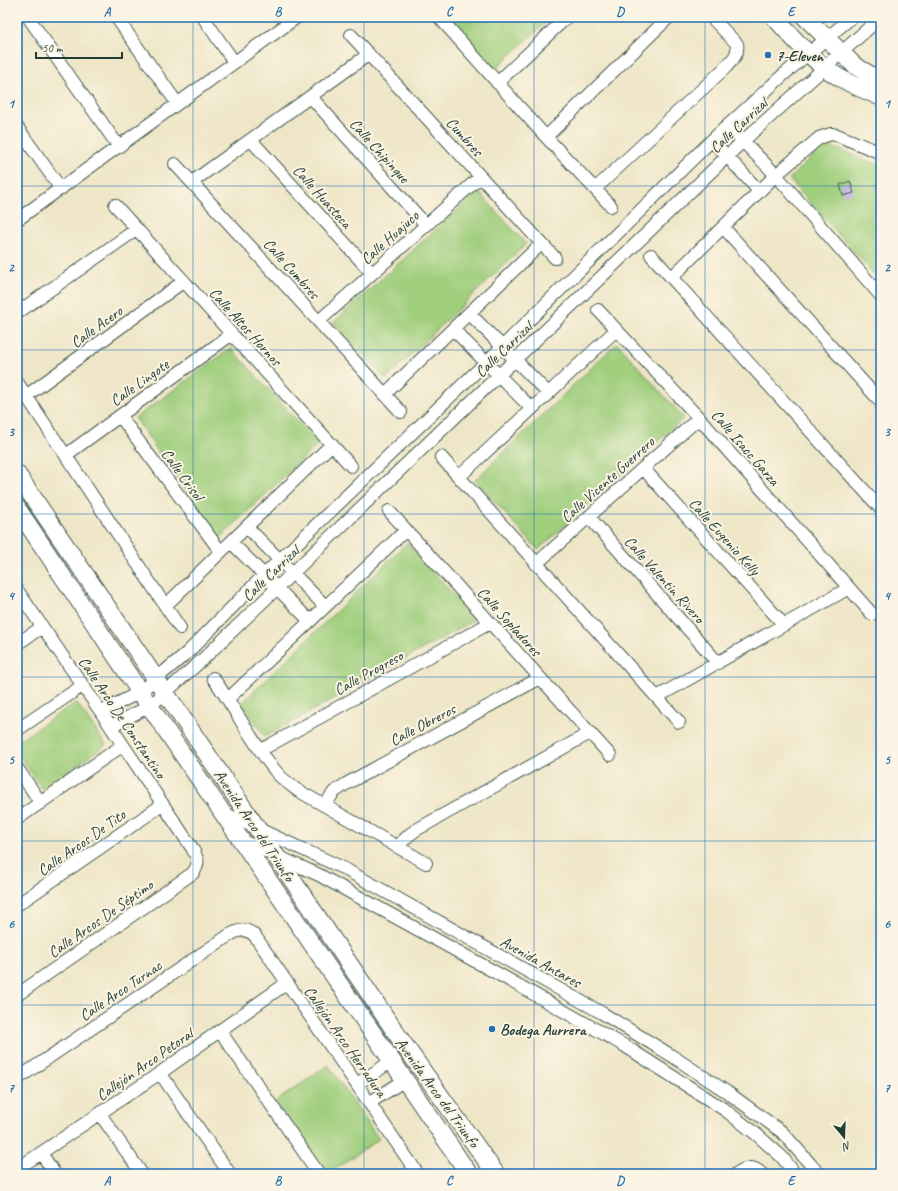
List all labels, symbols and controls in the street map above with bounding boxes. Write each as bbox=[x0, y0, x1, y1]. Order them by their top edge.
text: A bbox=[104, 4, 112, 20]
text: B bbox=[275, 4, 283, 20]
text: C bbox=[446, 4, 454, 20]
text: D bbox=[616, 4, 625, 20]
text: E bbox=[788, 4, 797, 20]
scale bar bbox=[36, 34, 122, 60]
text: 50 m bbox=[42, 40, 64, 56]
place label: 7-Eleven bbox=[776, 46, 825, 66]
marker: 7-Eleven bbox=[763, 50, 773, 60]
street label: Calle Carrizal bbox=[706, 92, 774, 158]
text: 1 bbox=[8, 96, 16, 112]
text: 1 bbox=[884, 96, 892, 112]
street label: Cumbres bbox=[442, 113, 488, 161]
street label: Calle Chipinque bbox=[345, 114, 415, 189]
street label: Calle Huasteca bbox=[288, 161, 357, 234]
street label: Calle Huajuco bbox=[356, 205, 424, 269]
street label: Calle Cumbres bbox=[259, 234, 325, 304]
text: 2 bbox=[8, 260, 15, 276]
text: 2 bbox=[884, 260, 891, 276]
street label: Calle Altos Hornos bbox=[205, 283, 287, 371]
street label: Calle Acero bbox=[67, 300, 128, 352]
street label: Calle Carrizal bbox=[471, 315, 539, 382]
street label: Calle Lingote bbox=[106, 354, 174, 411]
street label: Calle Isacc Garza bbox=[707, 405, 785, 491]
text: 3 bbox=[8, 424, 15, 440]
text: 3 bbox=[884, 424, 891, 440]
street label: Calle Vicente Guerrero bbox=[557, 431, 660, 527]
street label: Calle Crisol bbox=[157, 445, 210, 507]
street label: Calle Eugenio Kelly bbox=[684, 494, 765, 581]
street label: Calle Valentin Rivero bbox=[620, 532, 710, 629]
street label: Calle Carrizal bbox=[238, 539, 306, 606]
street label: Calle Sopladores bbox=[473, 583, 547, 662]
text: 4 bbox=[8, 588, 16, 604]
text: 4 bbox=[884, 588, 892, 604]
street label: Calle Progreso bbox=[331, 645, 408, 700]
street label: Calle Arco De Constantino bbox=[74, 653, 172, 784]
street label: Calle Obreros bbox=[386, 698, 460, 751]
text: 5 bbox=[8, 752, 15, 768]
text: 5 bbox=[884, 752, 891, 768]
street label: Avenida Arco del Triunfo bbox=[209, 766, 300, 887]
street label: Calle Arcos De Tito bbox=[34, 804, 131, 881]
street label: Calle Arcos De Séptimo bbox=[44, 874, 159, 963]
text: 6 bbox=[8, 916, 15, 932]
text: 6 bbox=[884, 916, 891, 932]
street label: Avenida Antares bbox=[497, 932, 586, 993]
street label: Calle Arco Turnac bbox=[76, 955, 167, 1026]
street label: Callejón Arco Herradura bbox=[299, 982, 392, 1102]
place label: Bodega Aurrera bbox=[500, 1020, 587, 1040]
street label: Callejón Arco Petoral bbox=[92, 1022, 199, 1106]
marker: Bodega Aurrera bbox=[487, 1024, 497, 1034]
street label: Avenida Arco del Triunfo bbox=[391, 1034, 485, 1153]
text: 7 bbox=[8, 1080, 15, 1096]
text: 7 bbox=[884, 1080, 891, 1096]
north arrow bbox=[824, 1117, 864, 1157]
text: N bbox=[840, 1139, 853, 1155]
text: A bbox=[104, 1173, 112, 1189]
text: B bbox=[275, 1173, 283, 1189]
text: C bbox=[446, 1173, 454, 1189]
text: D bbox=[616, 1173, 625, 1189]
text: E bbox=[788, 1173, 797, 1189]

